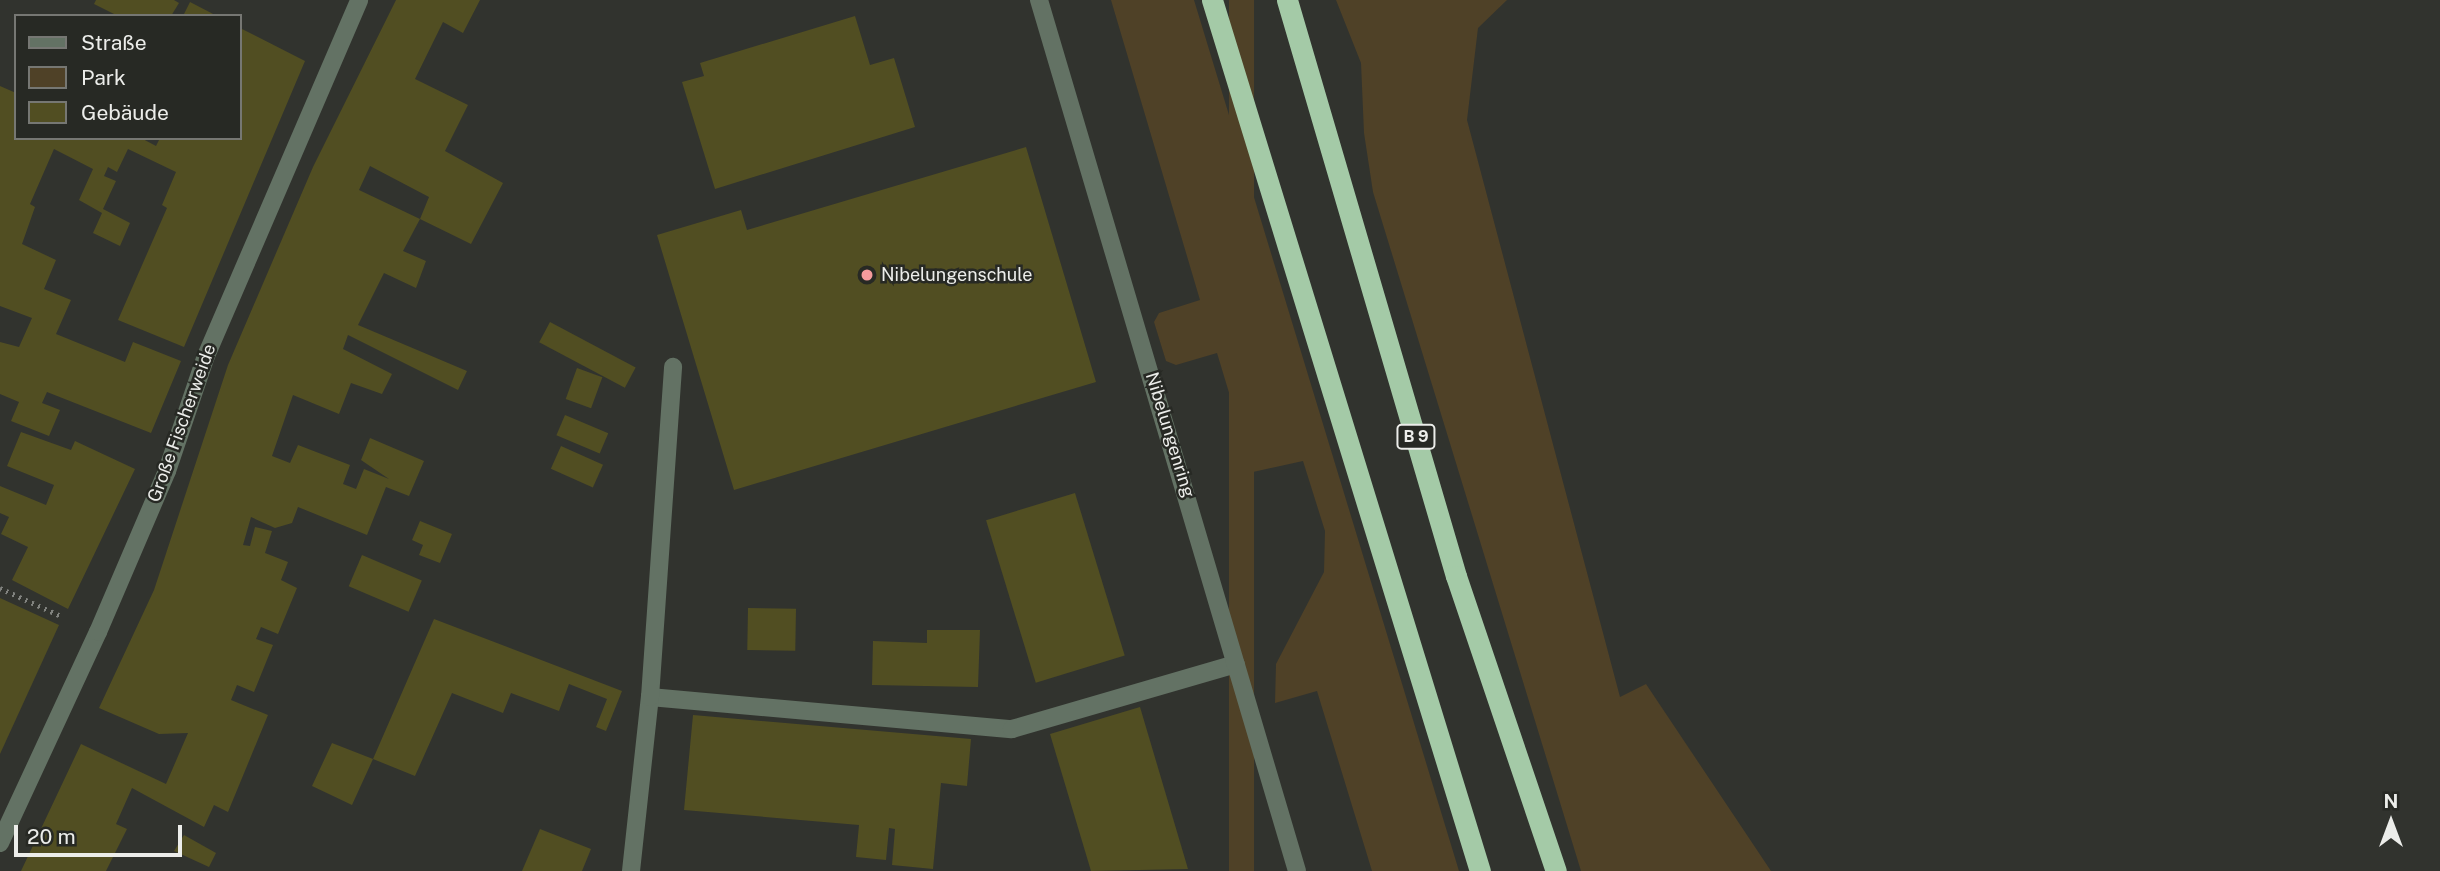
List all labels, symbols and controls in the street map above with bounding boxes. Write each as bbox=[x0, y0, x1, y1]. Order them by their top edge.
legend bbox=[14, 14, 242, 140]
text: Straße bbox=[81, 30, 147, 55]
text: Park bbox=[81, 65, 126, 90]
text: Gebäude bbox=[81, 100, 169, 125]
place label: Nibelungenschule bbox=[881, 264, 1033, 286]
marker: Nibelungenschule bbox=[859, 267, 875, 283]
street label: Große Fischerweide bbox=[143, 341, 221, 505]
street label: Nibelungenring bbox=[1141, 370, 1199, 500]
road number: B 9 bbox=[1395, 424, 1437, 450]
north arrow bbox=[2356, 787, 2426, 857]
text: N bbox=[2384, 790, 2398, 812]
scale bar bbox=[18, 812, 186, 856]
text: 20 m bbox=[27, 824, 76, 849]

